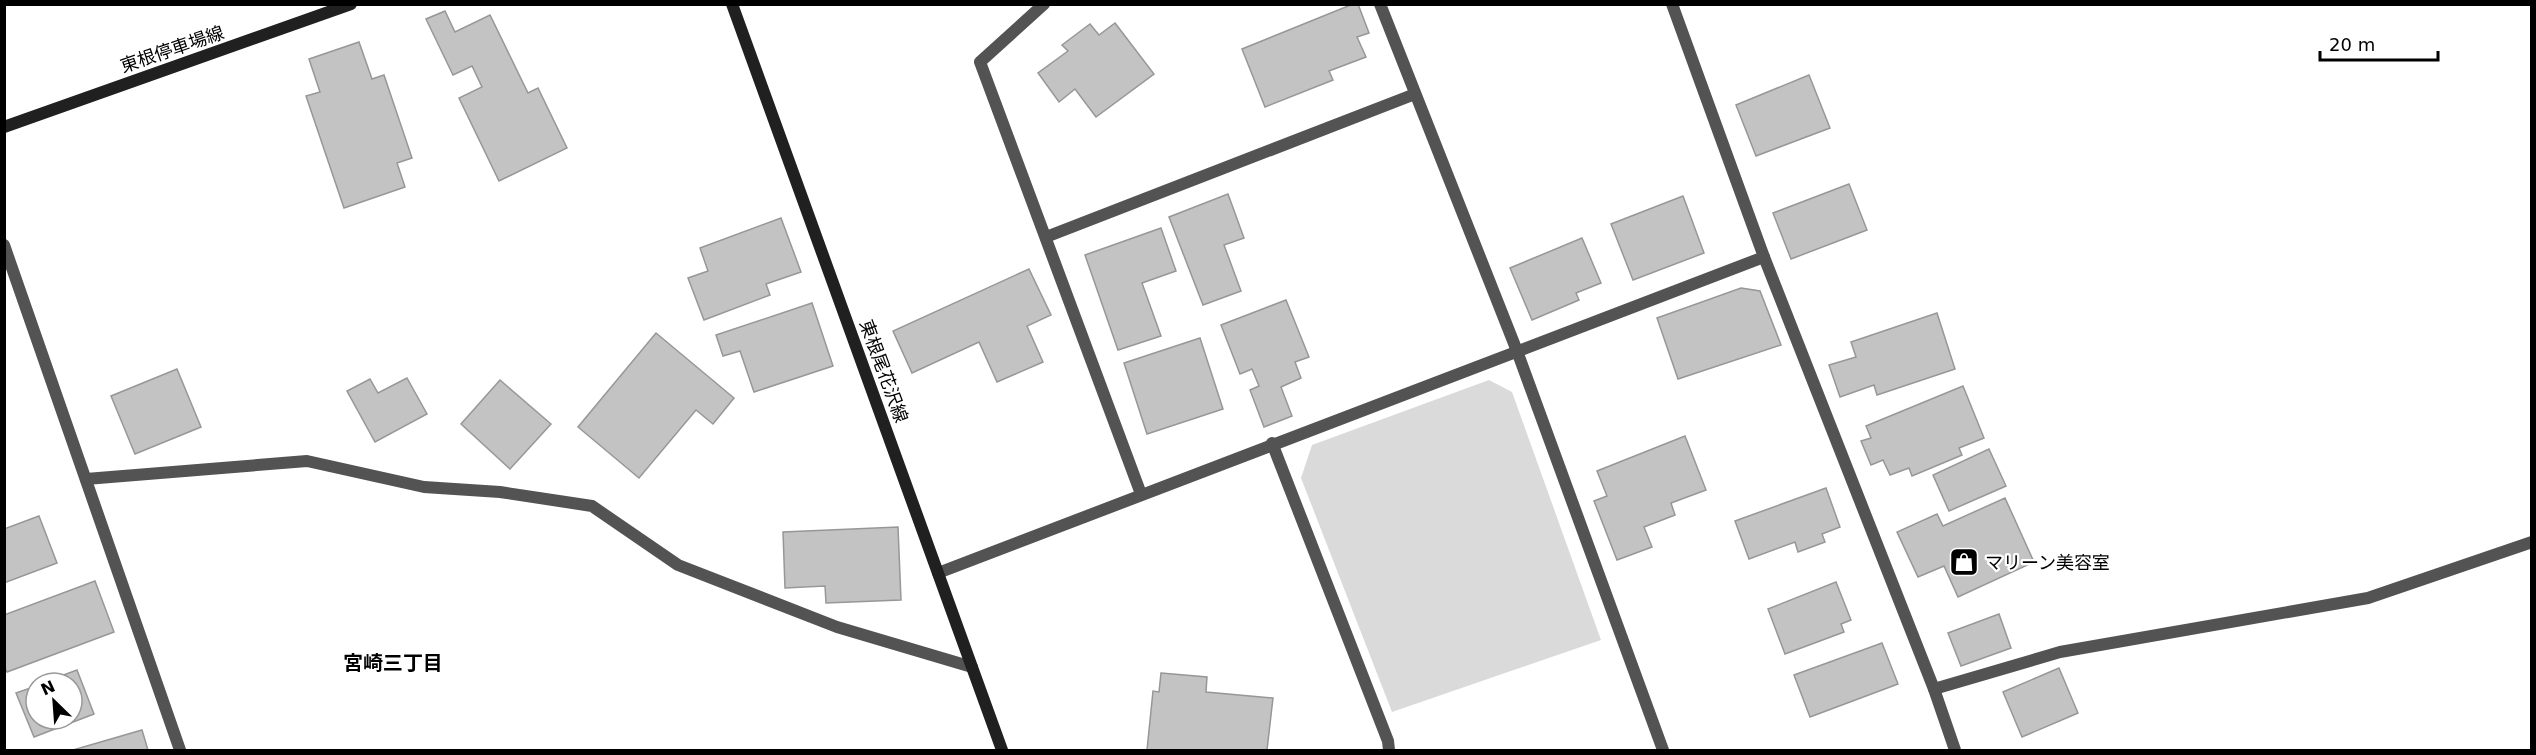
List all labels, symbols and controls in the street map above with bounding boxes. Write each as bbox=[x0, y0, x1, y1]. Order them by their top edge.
street label: 東根停車場線 bbox=[118, 21, 226, 77]
scale bar bbox=[2320, 24, 2438, 62]
text: 20 m bbox=[2329, 34, 2375, 55]
street label: 東根尾花沢線 bbox=[856, 317, 912, 425]
shop icon: マリーン美容室 bbox=[1948, 546, 1980, 578]
place label: マリーン美容室 bbox=[1985, 552, 2110, 573]
district label: 宮崎三丁目 bbox=[343, 651, 443, 675]
north arrow bbox=[24, 671, 84, 731]
text: N bbox=[38, 676, 58, 699]

